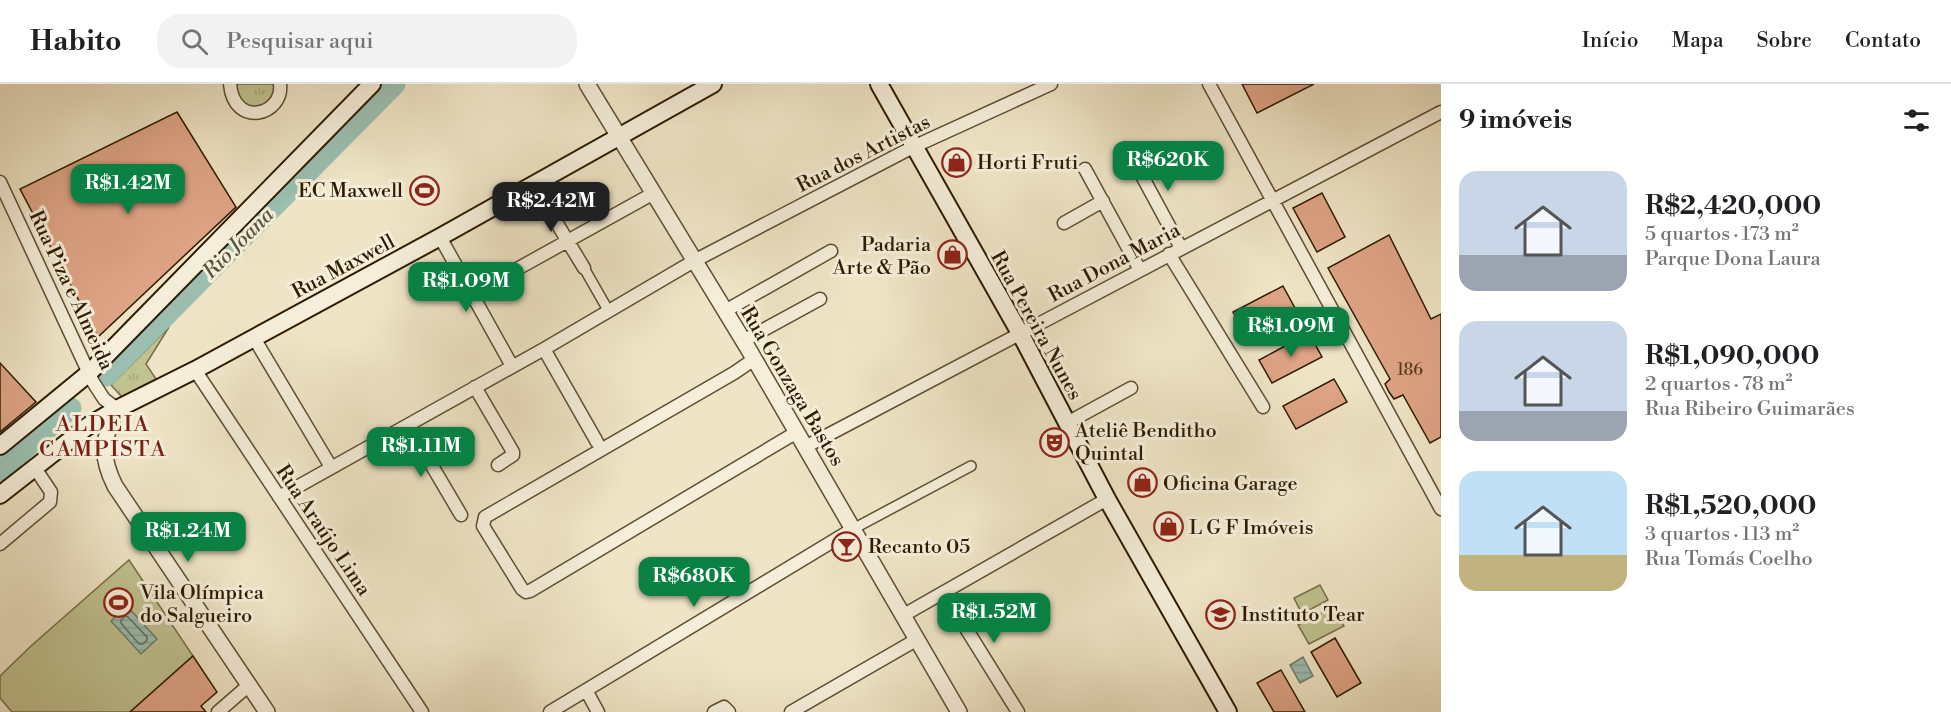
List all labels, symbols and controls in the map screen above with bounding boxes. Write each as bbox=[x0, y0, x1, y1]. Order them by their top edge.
search box bbox=[157, 14, 577, 68]
text: Habito bbox=[30, 24, 121, 59]
icon: search bbox=[178, 25, 211, 58]
text: Pesquisar aqui bbox=[226, 28, 374, 55]
text: Início bbox=[1582, 28, 1639, 54]
text: Mapa bbox=[1672, 28, 1724, 54]
text: Sobre bbox=[1757, 28, 1812, 54]
text: Contato bbox=[1845, 28, 1921, 54]
text: 9 imóveis bbox=[1459, 104, 1572, 136]
icon: filters bbox=[1900, 104, 1933, 137]
street label: Rua dos Artistas bbox=[793, 110, 935, 199]
pin: R$620K bbox=[1119, 141, 1217, 192]
shop icon: Horti Fruti bbox=[940, 146, 972, 178]
text: R$620K bbox=[1127, 148, 1209, 173]
place label: Horti Fruti bbox=[977, 151, 1079, 176]
pin: R$1.42M bbox=[73, 164, 183, 215]
text: R$1.42M bbox=[85, 171, 171, 196]
sports icon: EC Maxwell bbox=[408, 174, 440, 206]
place label: EC Maxwell bbox=[298, 179, 403, 204]
pin: R$2.42M bbox=[496, 182, 606, 233]
text: R$2.42M bbox=[506, 189, 596, 214]
text: R$2,420,000 bbox=[1645, 190, 1821, 222]
icon: home bbox=[1507, 195, 1579, 267]
water label: Rio Joana bbox=[197, 202, 280, 286]
street label: Rua Piza e Almeida bbox=[23, 207, 119, 375]
street label: Rua Dona Maria bbox=[1044, 218, 1186, 309]
text: 5 quartos · 173 m² bbox=[1645, 222, 1799, 247]
street label: Rua Maxwell bbox=[288, 230, 400, 305]
place label: Padaria Arte & Pão bbox=[832, 233, 932, 281]
shop icon: Padaria Arte & Pão bbox=[936, 239, 968, 271]
street label: Rua Pereira Nunes bbox=[984, 247, 1087, 405]
text: Parque Dona Laura bbox=[1645, 247, 1821, 272]
pin: R$1.09M bbox=[411, 262, 521, 313]
text: R$1.09M bbox=[422, 269, 510, 294]
street label: Rua Gonzaga Bastos bbox=[734, 302, 849, 471]
pin: R$1.09M bbox=[1236, 307, 1346, 358]
text: R$1.09M bbox=[1247, 314, 1335, 339]
text: R$1,090,000 bbox=[1645, 340, 1819, 372]
icon: home bbox=[1507, 345, 1579, 417]
house number: 186 bbox=[1397, 360, 1423, 380]
text: 2 quartos · 78 m² bbox=[1645, 372, 1793, 397]
text: Rua Ribeiro Guimarães bbox=[1645, 397, 1855, 422]
district label: ALDEIA CAMPISTA bbox=[39, 411, 167, 463]
place label: Ateliê Benditho Quintal bbox=[1074, 419, 1217, 467]
theatre icon: Ateliê Benditho Quintal bbox=[1038, 426, 1070, 458]
pin: R$1.11M bbox=[366, 427, 476, 478]
text: R$1.11M bbox=[381, 434, 461, 459]
street label: Rua Araújo Lima bbox=[270, 461, 376, 602]
shop icon: Oficina Garage bbox=[1126, 467, 1158, 499]
place label: Oficina Garage bbox=[1163, 472, 1298, 497]
text: R$1,520,000 bbox=[1645, 490, 1816, 522]
icon: home bbox=[1507, 495, 1579, 567]
shop icon: L G F Imóveis bbox=[1152, 511, 1184, 543]
pin: R$1.24M bbox=[133, 512, 243, 563]
place label: L G F Imóveis bbox=[1189, 516, 1314, 541]
text: R$1.24M bbox=[145, 519, 231, 544]
text: 3 quartos · 113 m² bbox=[1645, 522, 1799, 547]
bar icon: Recanto 05 bbox=[831, 530, 863, 562]
place label: Recanto 05 bbox=[868, 535, 970, 560]
text: Rua Tomás Coelho bbox=[1645, 547, 1813, 572]
pin: R$680K bbox=[645, 557, 743, 608]
text: R$680K bbox=[653, 564, 735, 589]
place label: Vila Olímpica do Salgueiro bbox=[139, 581, 265, 629]
sports icon: Vila Olímpica do Salgueiro bbox=[103, 587, 135, 619]
pin: R$1.52M bbox=[939, 593, 1049, 644]
school or university icon: Instituto Tear bbox=[1204, 598, 1236, 630]
text: R$1.52M bbox=[951, 600, 1037, 625]
place label: Instituto Tear bbox=[1241, 603, 1365, 628]

